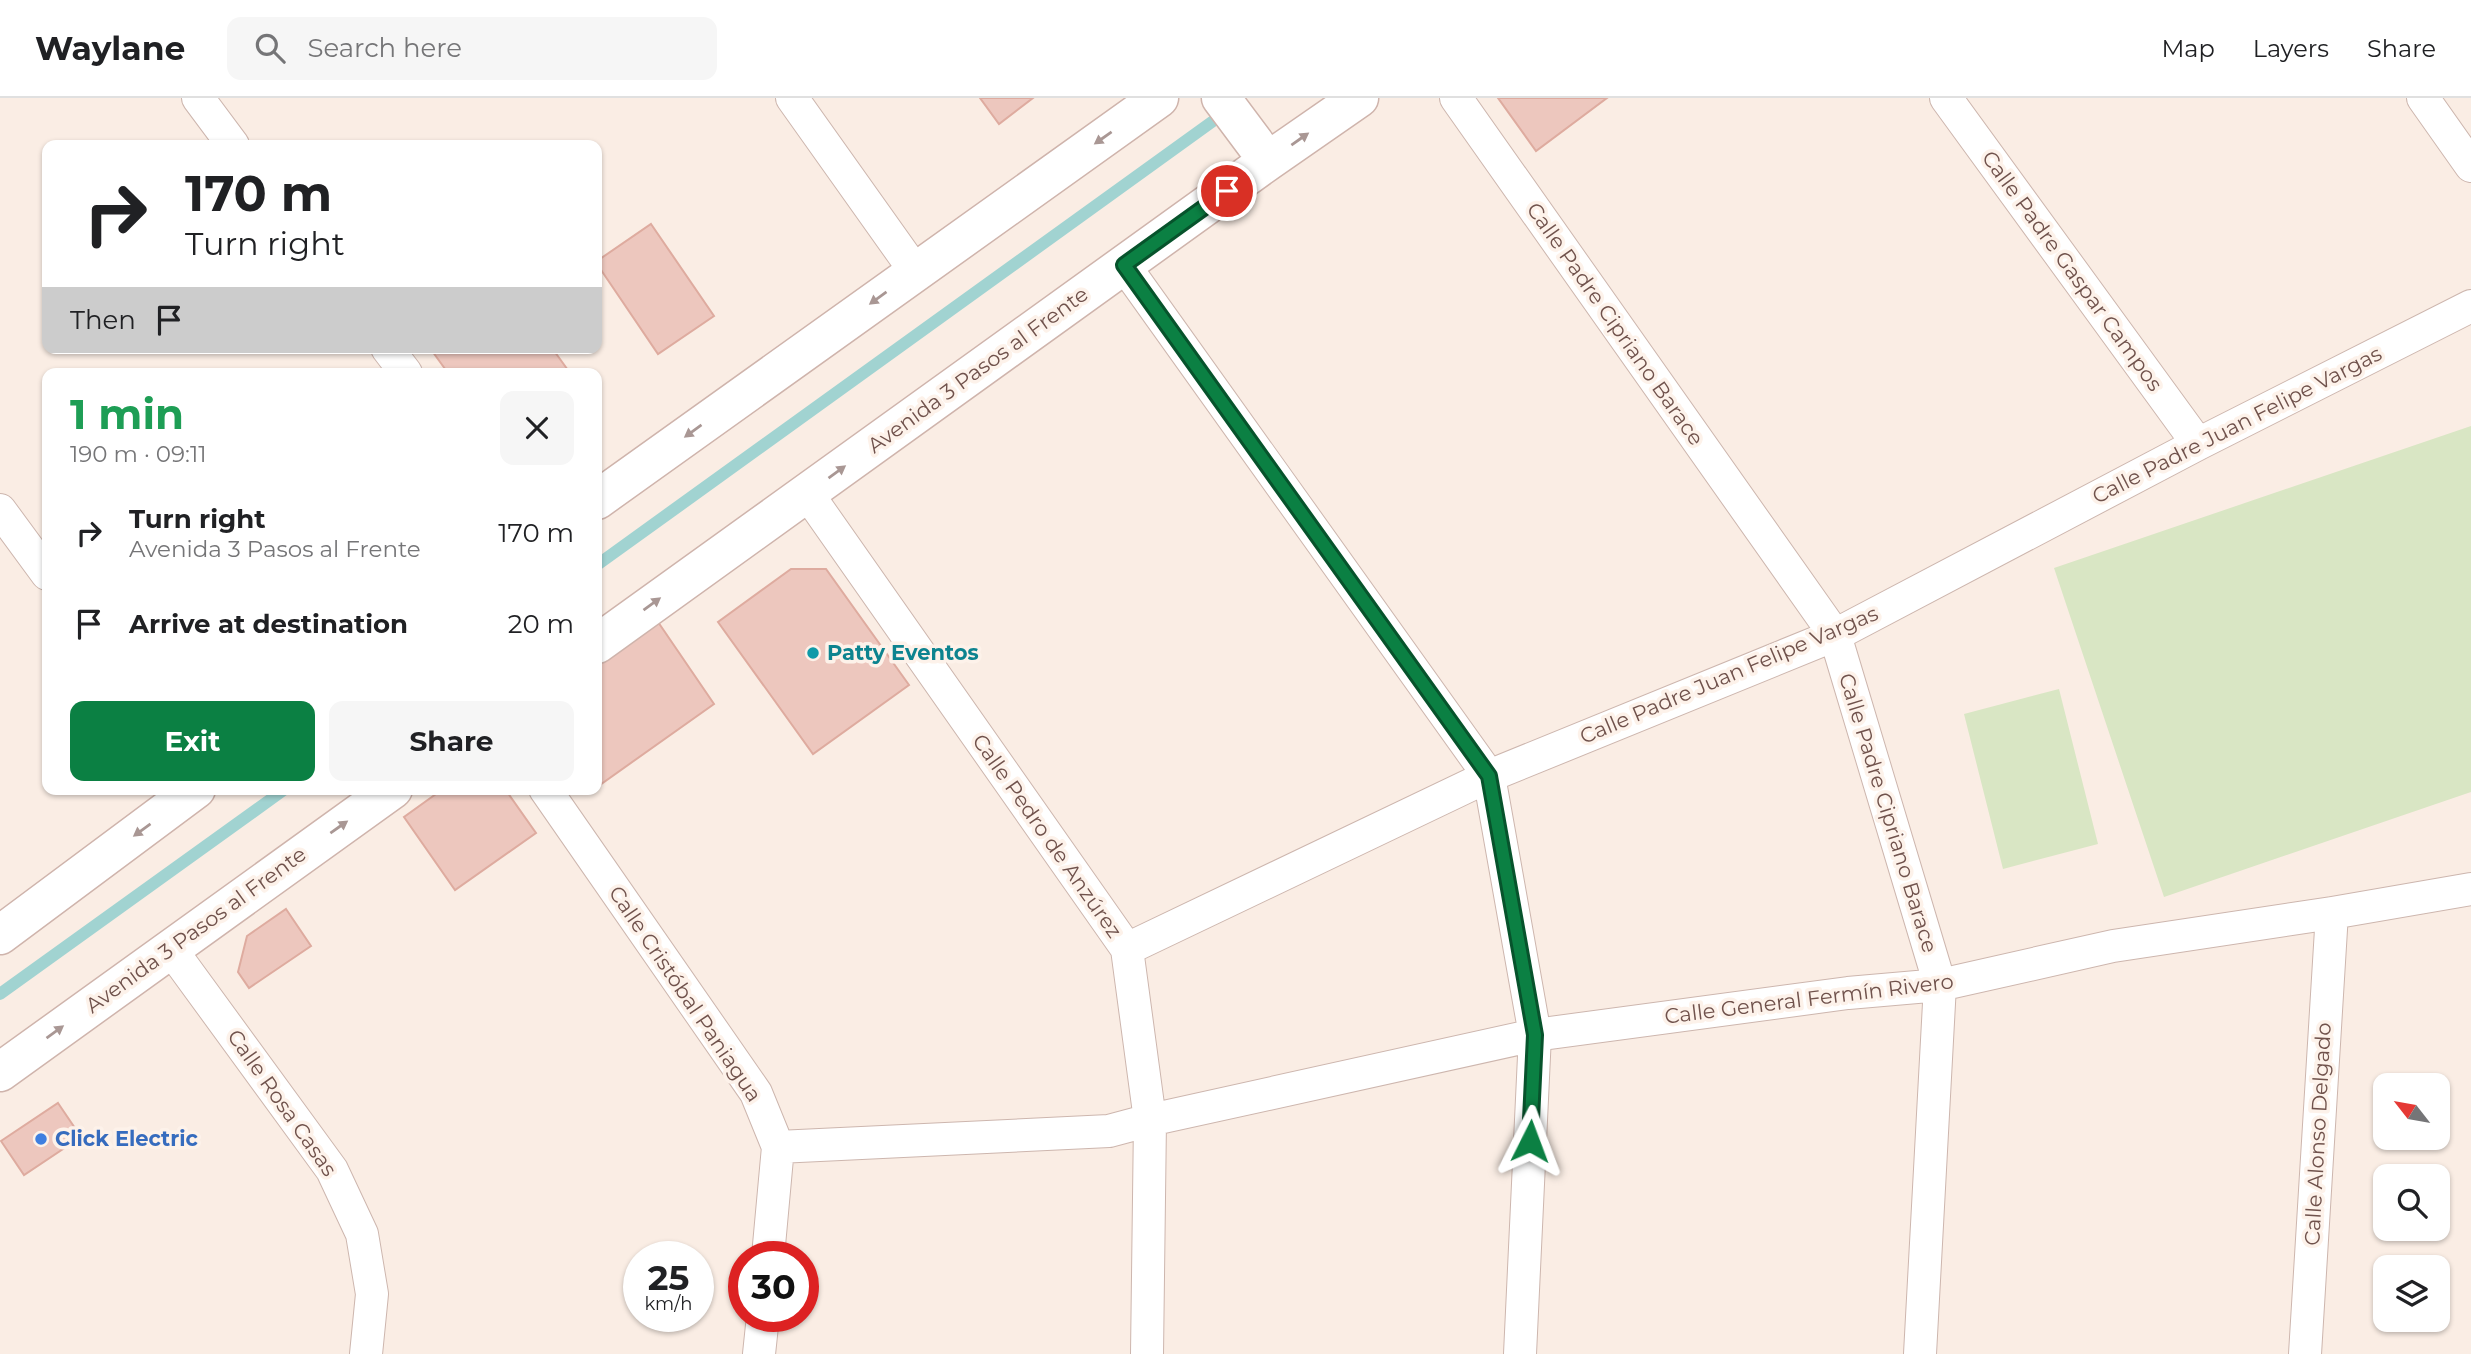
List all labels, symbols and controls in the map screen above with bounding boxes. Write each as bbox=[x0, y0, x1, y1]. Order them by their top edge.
search box bbox=[227, 17, 717, 80]
text: Waylane bbox=[35, 28, 185, 68]
icon: search bbox=[251, 29, 289, 67]
text: Search here bbox=[307, 32, 462, 64]
text: Map bbox=[2161, 34, 2215, 63]
text: Layers bbox=[2253, 34, 2329, 63]
text: Share bbox=[2367, 34, 2436, 63]
one-way arrow bbox=[1094, 130, 1112, 144]
one-way arrow bbox=[1291, 133, 1310, 146]
street label: Calle Padre Gaspar Campos bbox=[1977, 146, 2168, 396]
pin bbox=[1197, 161, 1257, 221]
text: 170 m bbox=[185, 164, 332, 223]
icon: right bbox=[70, 168, 161, 259]
icon: arrive bbox=[1208, 172, 1246, 210]
street label: Calle Padre Cipriano Barace bbox=[1522, 197, 1709, 450]
text: Turn right bbox=[185, 224, 345, 263]
street label: Avenida 3 Pasos al Frente bbox=[863, 281, 1093, 458]
one-way arrow bbox=[869, 291, 887, 305]
icon: arrive bbox=[150, 301, 188, 339]
text: Then bbox=[70, 304, 136, 336]
street label: Calle Padre Juan Felipe Vargas bbox=[2088, 340, 2386, 509]
text: 1 min bbox=[70, 388, 184, 440]
button: close bbox=[500, 391, 574, 465]
one-way arrow bbox=[684, 424, 702, 438]
text: 190 m · 09:11 bbox=[70, 440, 207, 468]
one-way arrow bbox=[828, 465, 846, 479]
text: Turn right bbox=[129, 503, 265, 535]
icon: right bbox=[70, 514, 108, 552]
text: 170 m bbox=[498, 517, 574, 549]
text: Avenida 3 Pasos al Frente bbox=[129, 535, 421, 563]
one-way arrow bbox=[643, 597, 661, 611]
street label: Calle Padre Juan Felipe Vargas bbox=[1576, 600, 1882, 749]
icon: arrive bbox=[70, 605, 108, 643]
text: Arrive at destination bbox=[129, 608, 408, 640]
text: 20 m bbox=[508, 608, 574, 640]
place label: Patty Eventos bbox=[827, 640, 979, 665]
marker: Patty Eventos bbox=[805, 645, 821, 661]
street label: Calle Padre Cipriano Barace bbox=[1834, 670, 1943, 956]
button: Exit bbox=[70, 701, 315, 781]
button: Share bbox=[329, 701, 574, 781]
street label: Calle Pedro de Anzúrez bbox=[967, 729, 1127, 942]
one-way arrow bbox=[330, 821, 348, 835]
one-way arrow bbox=[132, 823, 151, 837]
street label: Avenida 3 Pasos al Frente bbox=[81, 841, 311, 1018]
street label: Calle Cristóbal Paniagua bbox=[604, 881, 767, 1106]
street label: Calle General Fermín Rivero bbox=[1663, 968, 1955, 1029]
street label: Calle Alonso Delgado bbox=[2299, 1022, 2336, 1246]
one-way arrow bbox=[46, 1025, 64, 1039]
street label: Calle Rosa Casas bbox=[223, 1025, 342, 1181]
north arrow bbox=[2373, 1073, 2450, 1150]
map controls bbox=[2373, 1073, 2450, 1332]
position arrow bbox=[1493, 1104, 1567, 1178]
place label: Click Electric bbox=[55, 1126, 199, 1151]
marker: Click Electric bbox=[33, 1131, 49, 1147]
button: search bbox=[2373, 1164, 2450, 1241]
speed limit sign: 30 bbox=[728, 1241, 819, 1332]
button: layers bbox=[2373, 1255, 2450, 1332]
text: 25 bbox=[648, 1256, 689, 1299]
text: km/h bbox=[644, 1293, 693, 1315]

